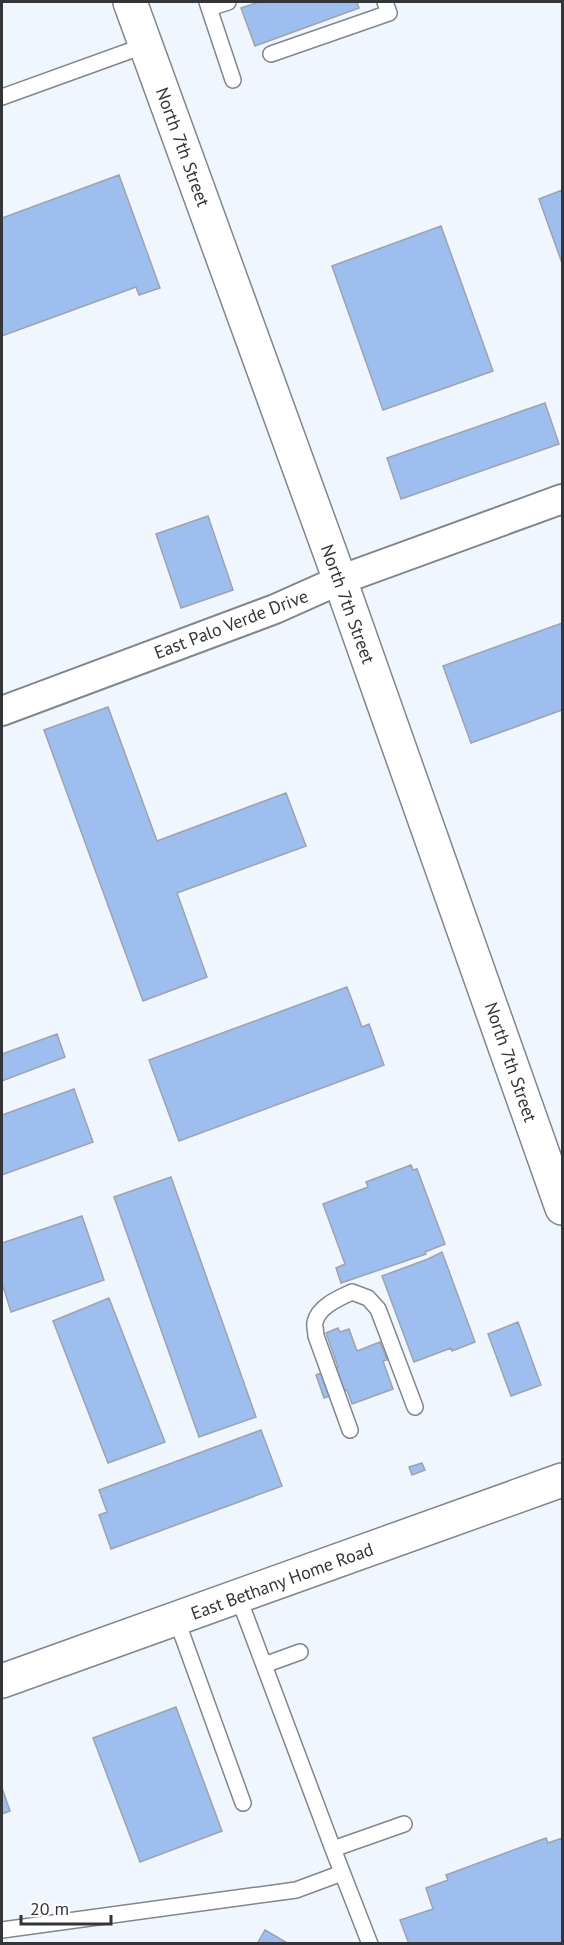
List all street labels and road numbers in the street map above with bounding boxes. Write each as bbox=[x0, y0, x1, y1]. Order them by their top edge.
street label: North 7th Street bbox=[151, 84, 215, 210]
street label: North 7th Street bbox=[316, 541, 380, 667]
street label: East Palo Verde Drive bbox=[151, 584, 311, 664]
street label: North 7th Street bbox=[480, 999, 542, 1125]
street label: East Bethany Home Road bbox=[188, 1537, 376, 1625]

